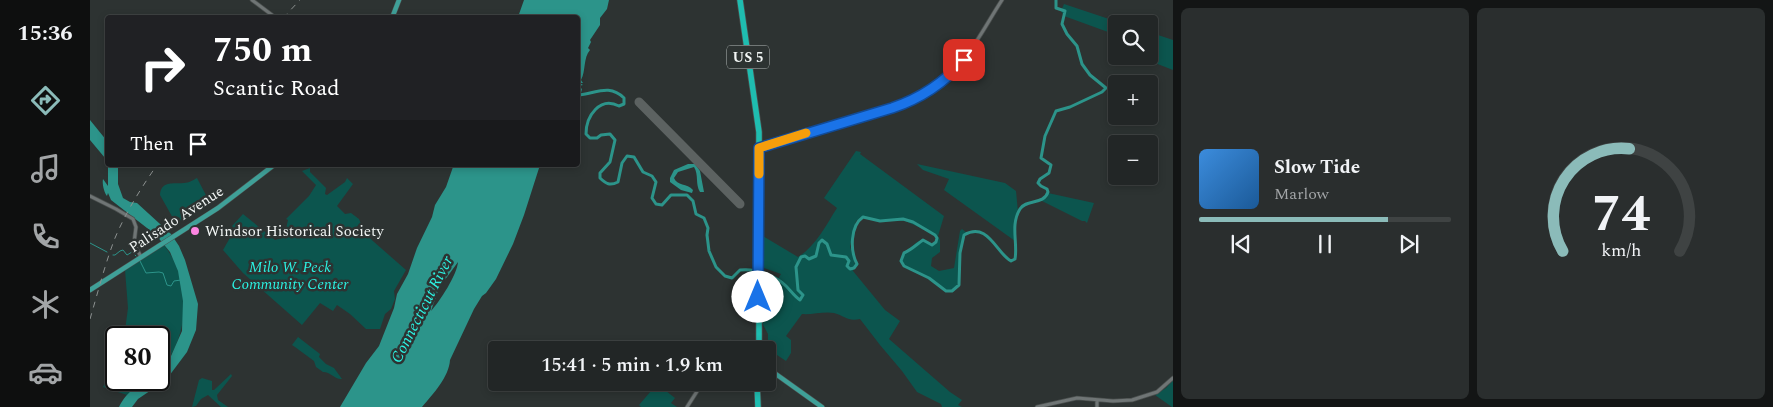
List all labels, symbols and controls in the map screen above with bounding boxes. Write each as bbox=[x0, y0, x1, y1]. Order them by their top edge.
map controls bbox=[1108, 15, 1158, 185]
button: search bbox=[1108, 15, 1158, 65]
text: 15:36 bbox=[17, 17, 73, 50]
text: 750 m bbox=[213, 24, 312, 77]
icon: right bbox=[130, 35, 195, 100]
pin bbox=[943, 39, 985, 81]
road number: US 5 bbox=[727, 46, 769, 68]
icon: arrive bbox=[950, 46, 978, 74]
text: Scantic Road bbox=[213, 72, 340, 105]
button: + bbox=[1108, 75, 1158, 125]
icon: directions bbox=[28, 83, 63, 118]
text: Then bbox=[130, 130, 174, 159]
icon: arrive bbox=[184, 130, 212, 158]
button: − bbox=[1108, 135, 1158, 185]
icon: music bbox=[28, 151, 63, 186]
text: Slow Tide bbox=[1274, 153, 1360, 182]
text: 74 bbox=[1592, 175, 1650, 254]
street label: Palisado Avenue bbox=[124, 180, 228, 259]
text: Marlow bbox=[1274, 182, 1329, 206]
icon: phone bbox=[28, 219, 63, 254]
place label: Windsor Historical Society bbox=[205, 220, 384, 243]
marker: Windsor Historical Society bbox=[189, 225, 201, 237]
icon: previous bbox=[1227, 230, 1255, 258]
icon: pause bbox=[1311, 230, 1339, 258]
icon: next bbox=[1395, 230, 1423, 258]
text: km/h bbox=[1601, 237, 1641, 264]
water label: Connecticut River bbox=[385, 251, 459, 367]
park label: Milo W. Peck Community Center bbox=[232, 256, 349, 296]
position arrow bbox=[731, 270, 783, 322]
icon: climate bbox=[28, 287, 63, 322]
speed limit sign: 80 bbox=[105, 326, 170, 391]
text: 15:41 · 5 min · 1.9 km bbox=[541, 351, 723, 380]
icon: car bbox=[28, 355, 63, 390]

